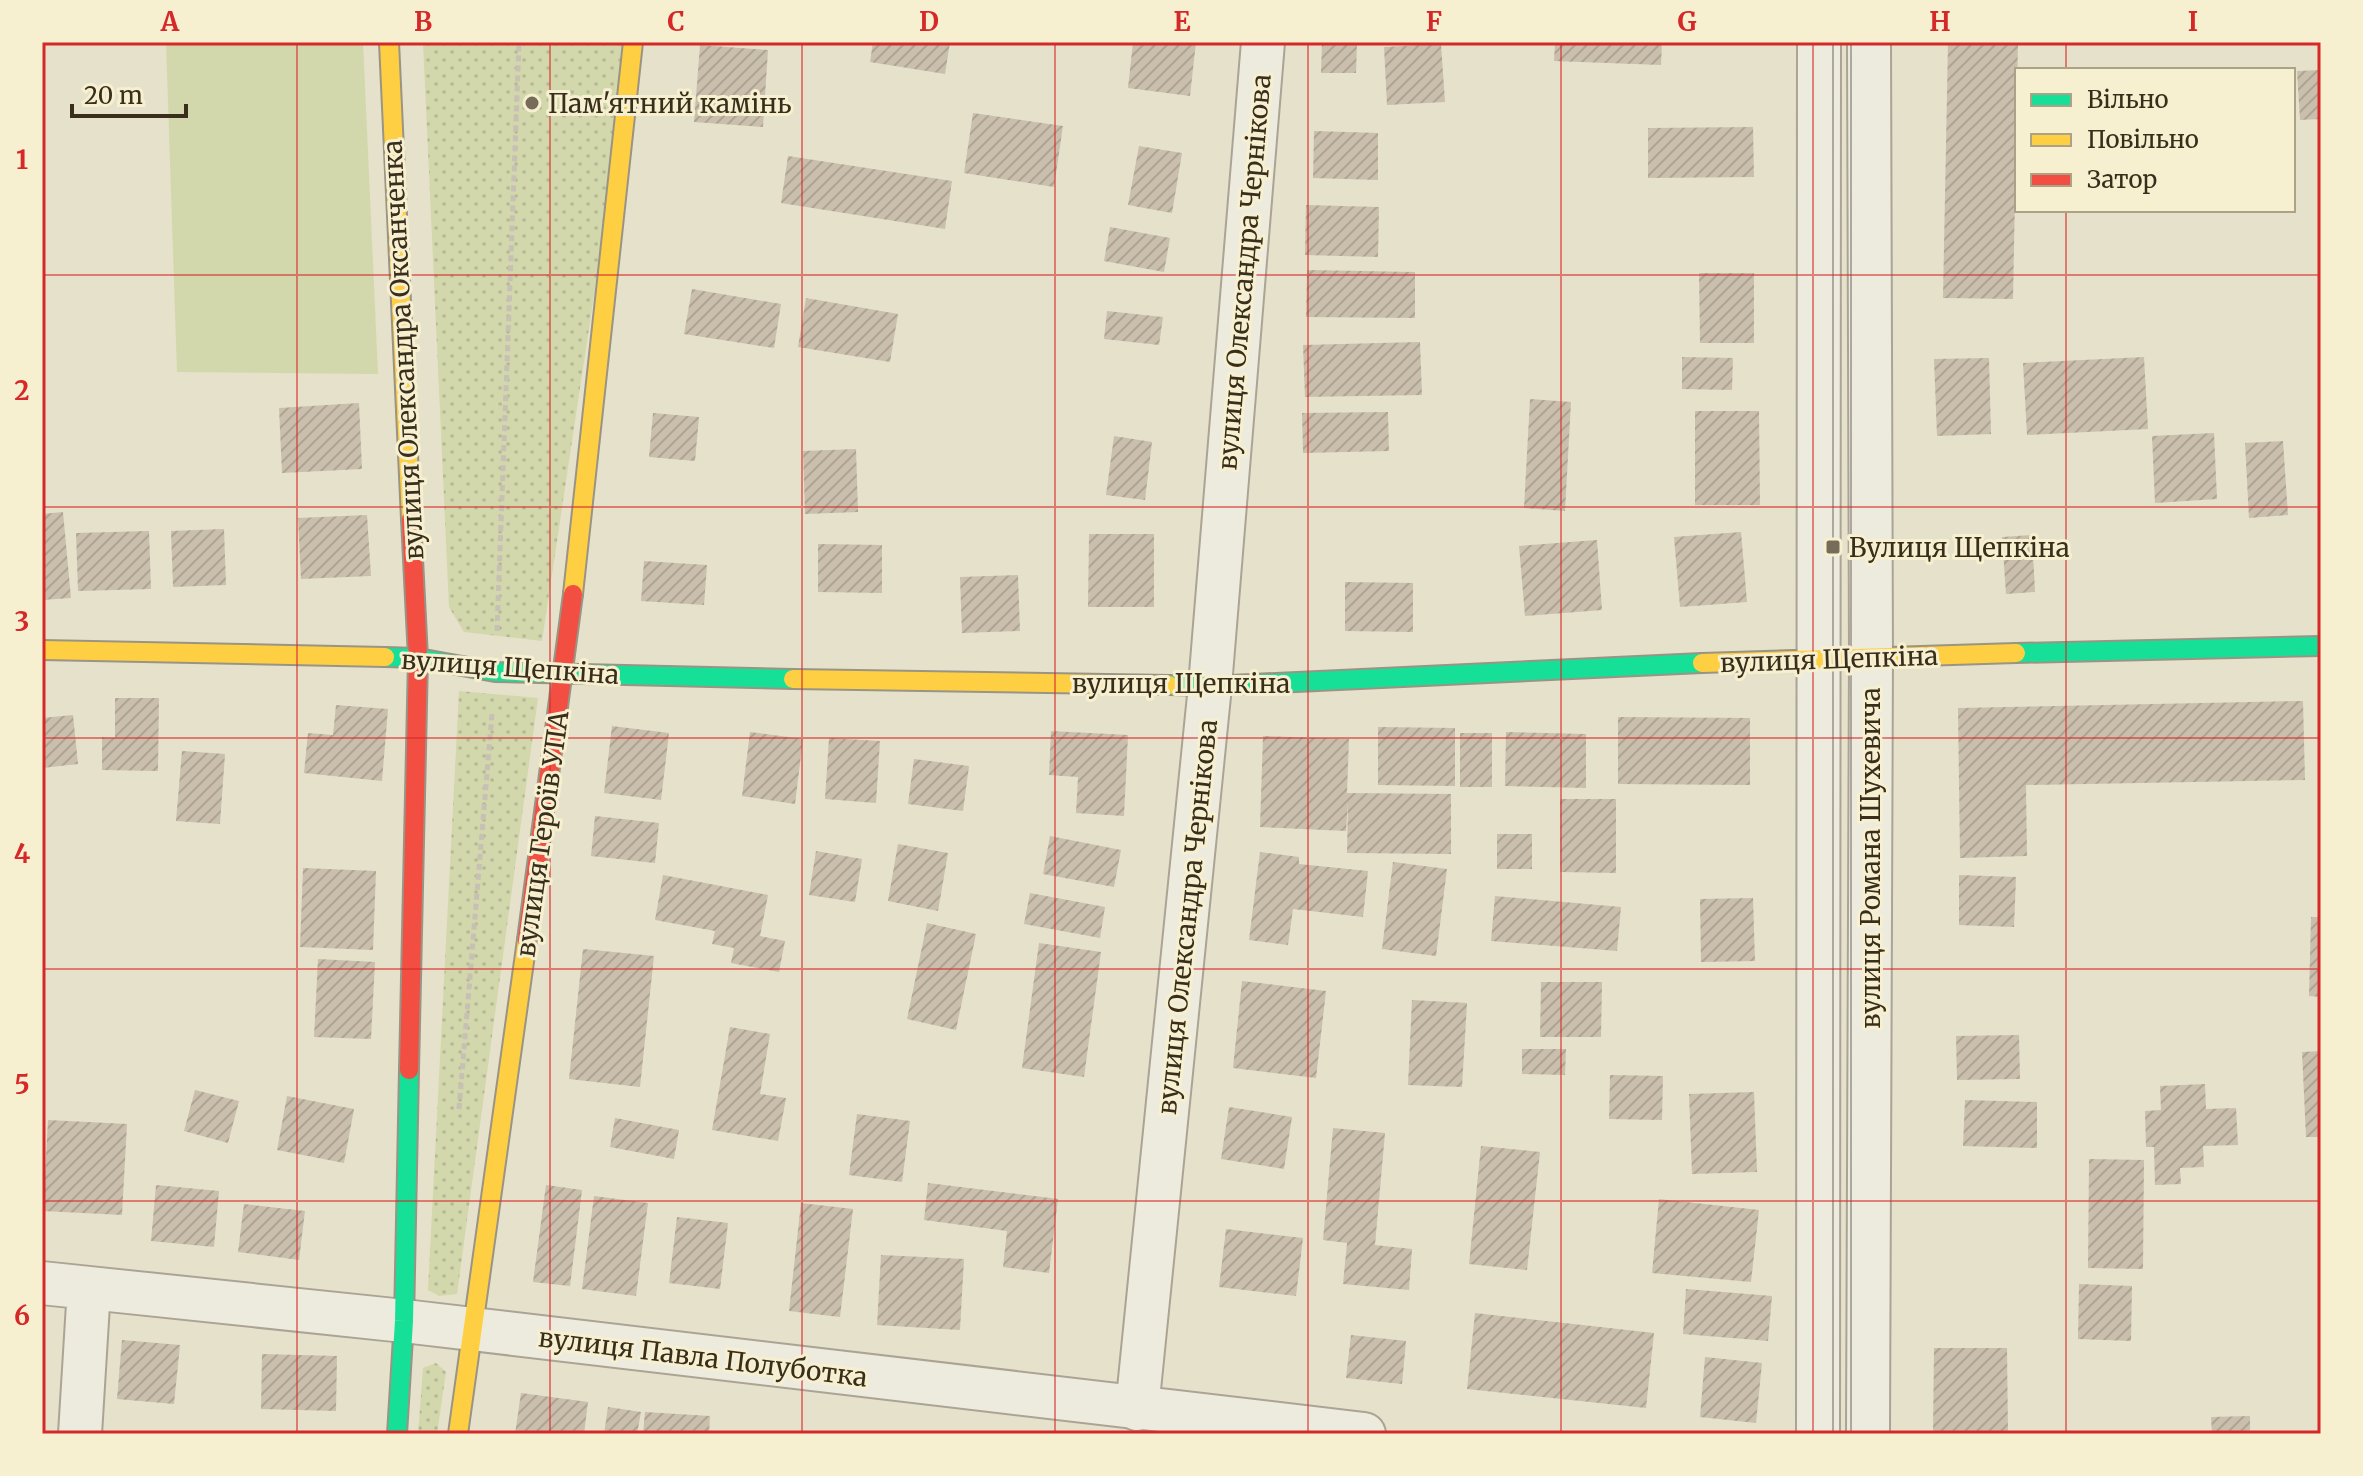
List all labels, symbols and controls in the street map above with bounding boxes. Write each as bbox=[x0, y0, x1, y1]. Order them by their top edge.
text: A bbox=[160, 5, 180, 38]
text: B bbox=[414, 5, 432, 38]
text: C bbox=[667, 5, 685, 38]
text: D bbox=[919, 5, 939, 38]
text: E bbox=[1174, 5, 1191, 38]
text: F bbox=[1426, 5, 1442, 38]
text: G bbox=[1678, 5, 1697, 38]
text: H bbox=[1929, 5, 1951, 38]
text: I bbox=[2188, 5, 2198, 38]
scale bar bbox=[72, 68, 186, 118]
legend bbox=[2015, 68, 2295, 212]
street label: вулиця Олександра Чернікова bbox=[1210, 73, 1278, 471]
text: 20 m bbox=[84, 80, 143, 111]
text: Вільно bbox=[2087, 84, 2169, 115]
place label: Пам'ятний камінь bbox=[548, 87, 792, 120]
marker: Пам'ятний камінь bbox=[523, 94, 541, 112]
text: Повільно bbox=[2087, 124, 2199, 155]
street label: вулиця Олександра Оксанченка bbox=[376, 139, 430, 561]
text: 1 bbox=[16, 143, 28, 176]
text: Затор bbox=[2087, 164, 2157, 195]
text: 2 bbox=[14, 374, 30, 407]
place label: Вулиця Щепкіна bbox=[1849, 531, 2070, 564]
marker: Вулиця Щепкіна bbox=[1824, 538, 1842, 556]
text: 3 bbox=[15, 605, 29, 638]
street label: вулиця Щепкіна bbox=[1719, 639, 1939, 679]
street label: вулиця Щепкіна bbox=[400, 643, 620, 691]
street label: вулиця Щепкіна bbox=[1072, 667, 1290, 700]
street label: вулиця Романа Шухевича bbox=[1854, 687, 1887, 1029]
street label: вулиця Героїв УПА bbox=[508, 708, 576, 959]
street label: вулиця Олександра Чернікова bbox=[1150, 718, 1224, 1116]
text: 4 bbox=[14, 837, 31, 870]
text: 5 bbox=[14, 1068, 30, 1101]
text: 6 bbox=[14, 1299, 30, 1332]
street label: вулиця Павла Полуботка bbox=[537, 1320, 869, 1394]

